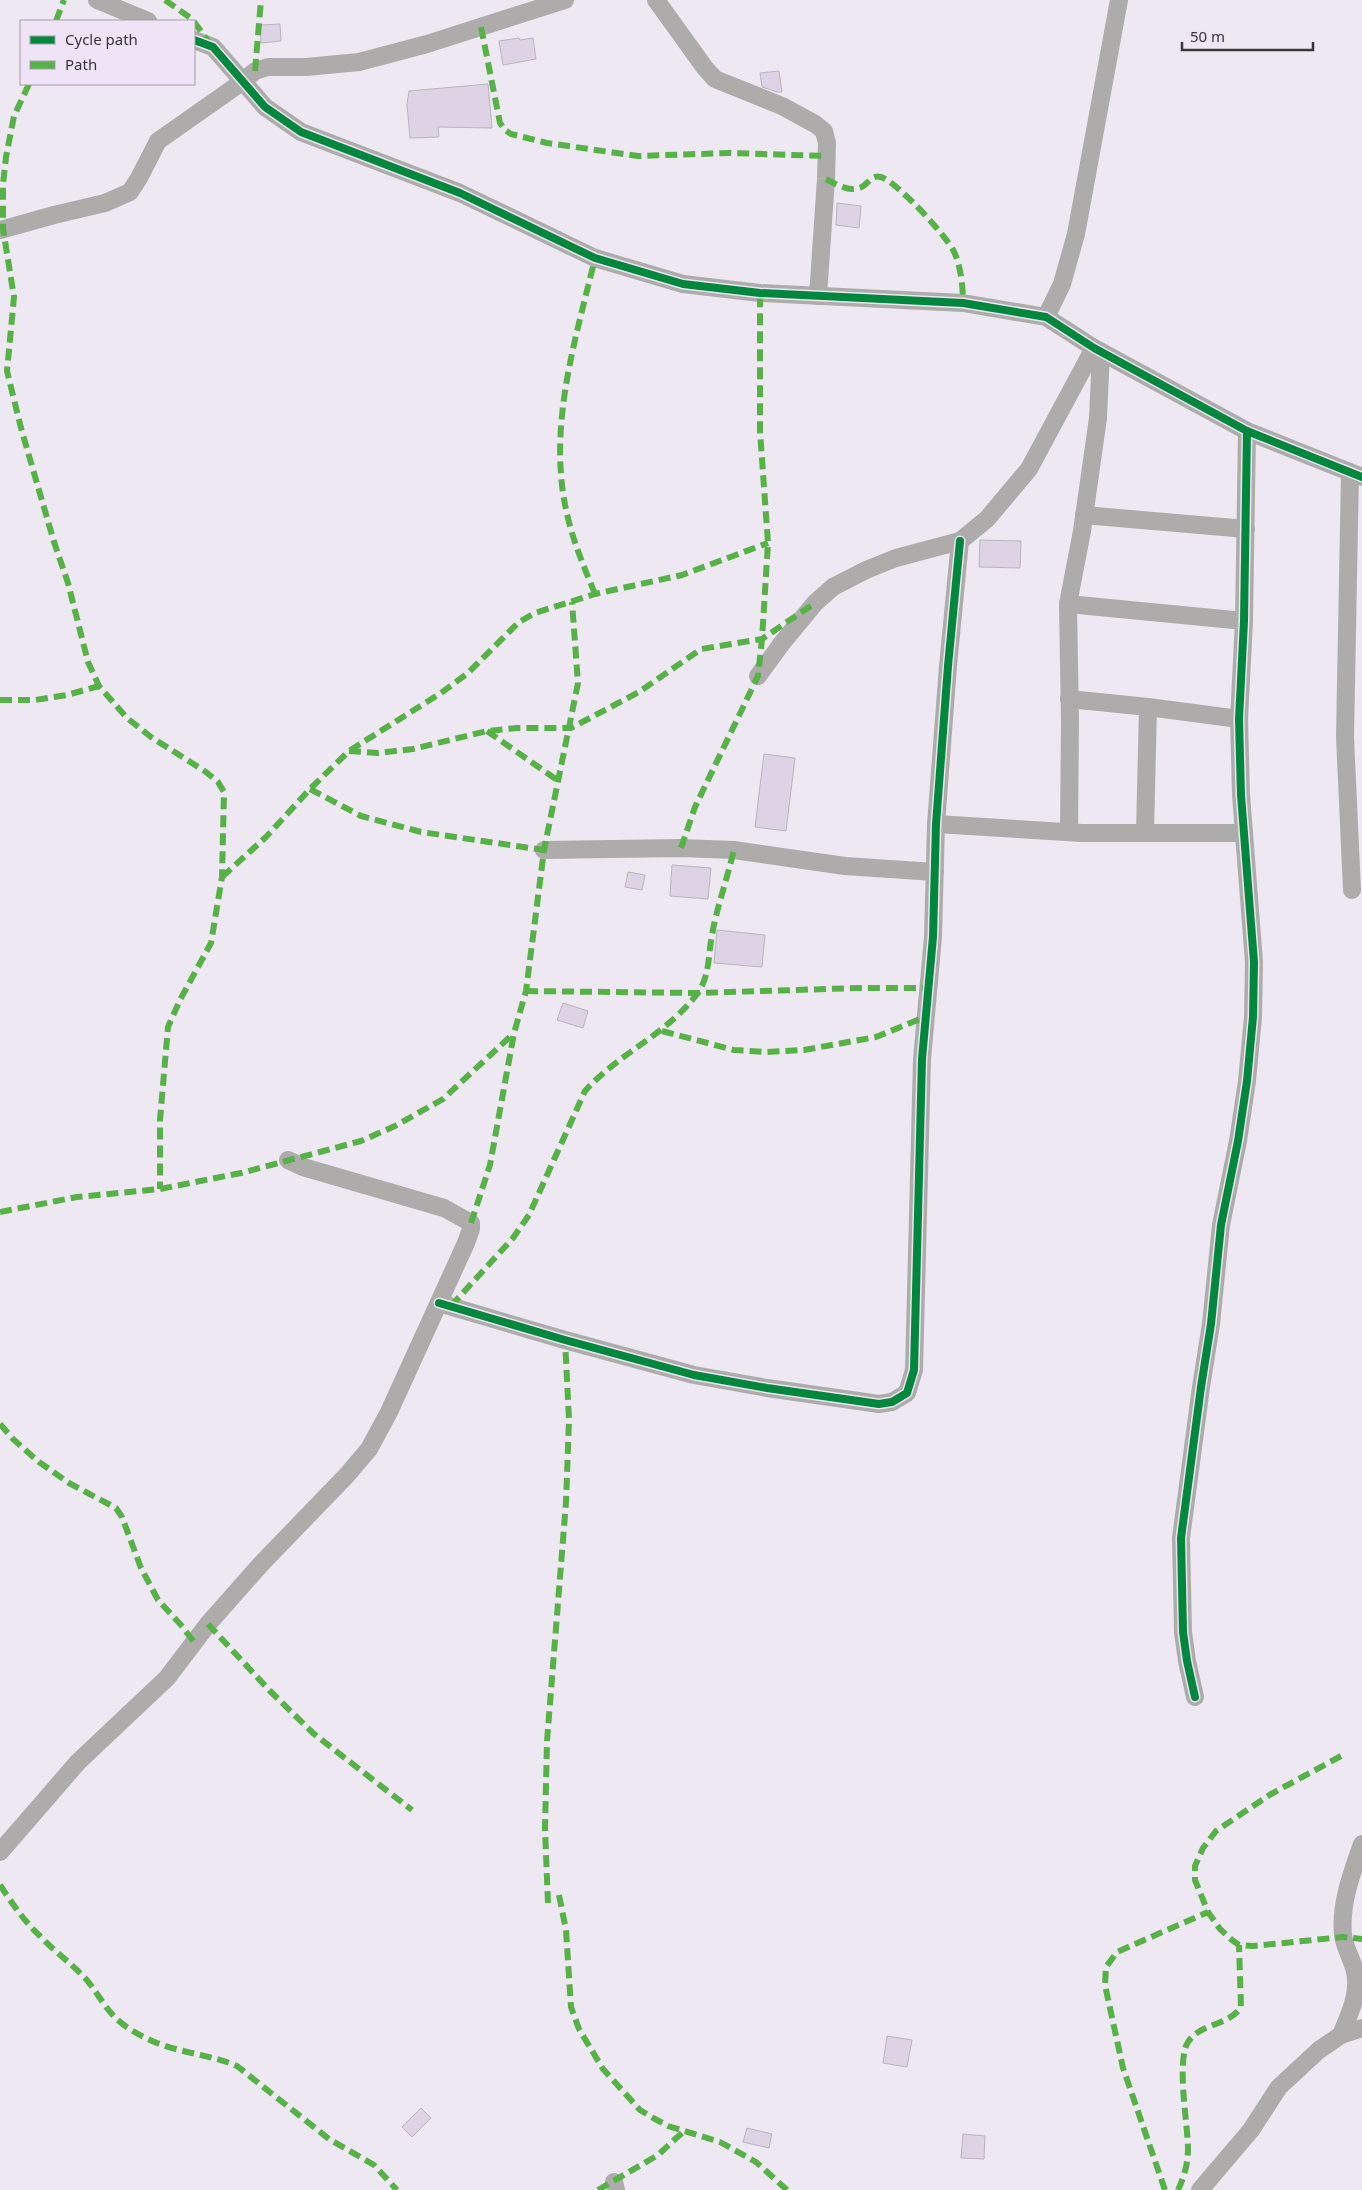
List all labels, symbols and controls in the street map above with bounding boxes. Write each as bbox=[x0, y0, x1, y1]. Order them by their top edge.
legend bbox=[20, 20, 195, 85]
scale bar bbox=[1182, 20, 1313, 52]
text: 50 m bbox=[1190, 26, 1225, 46]
text: Cycle path bbox=[65, 29, 138, 49]
text: Path bbox=[65, 54, 97, 74]

